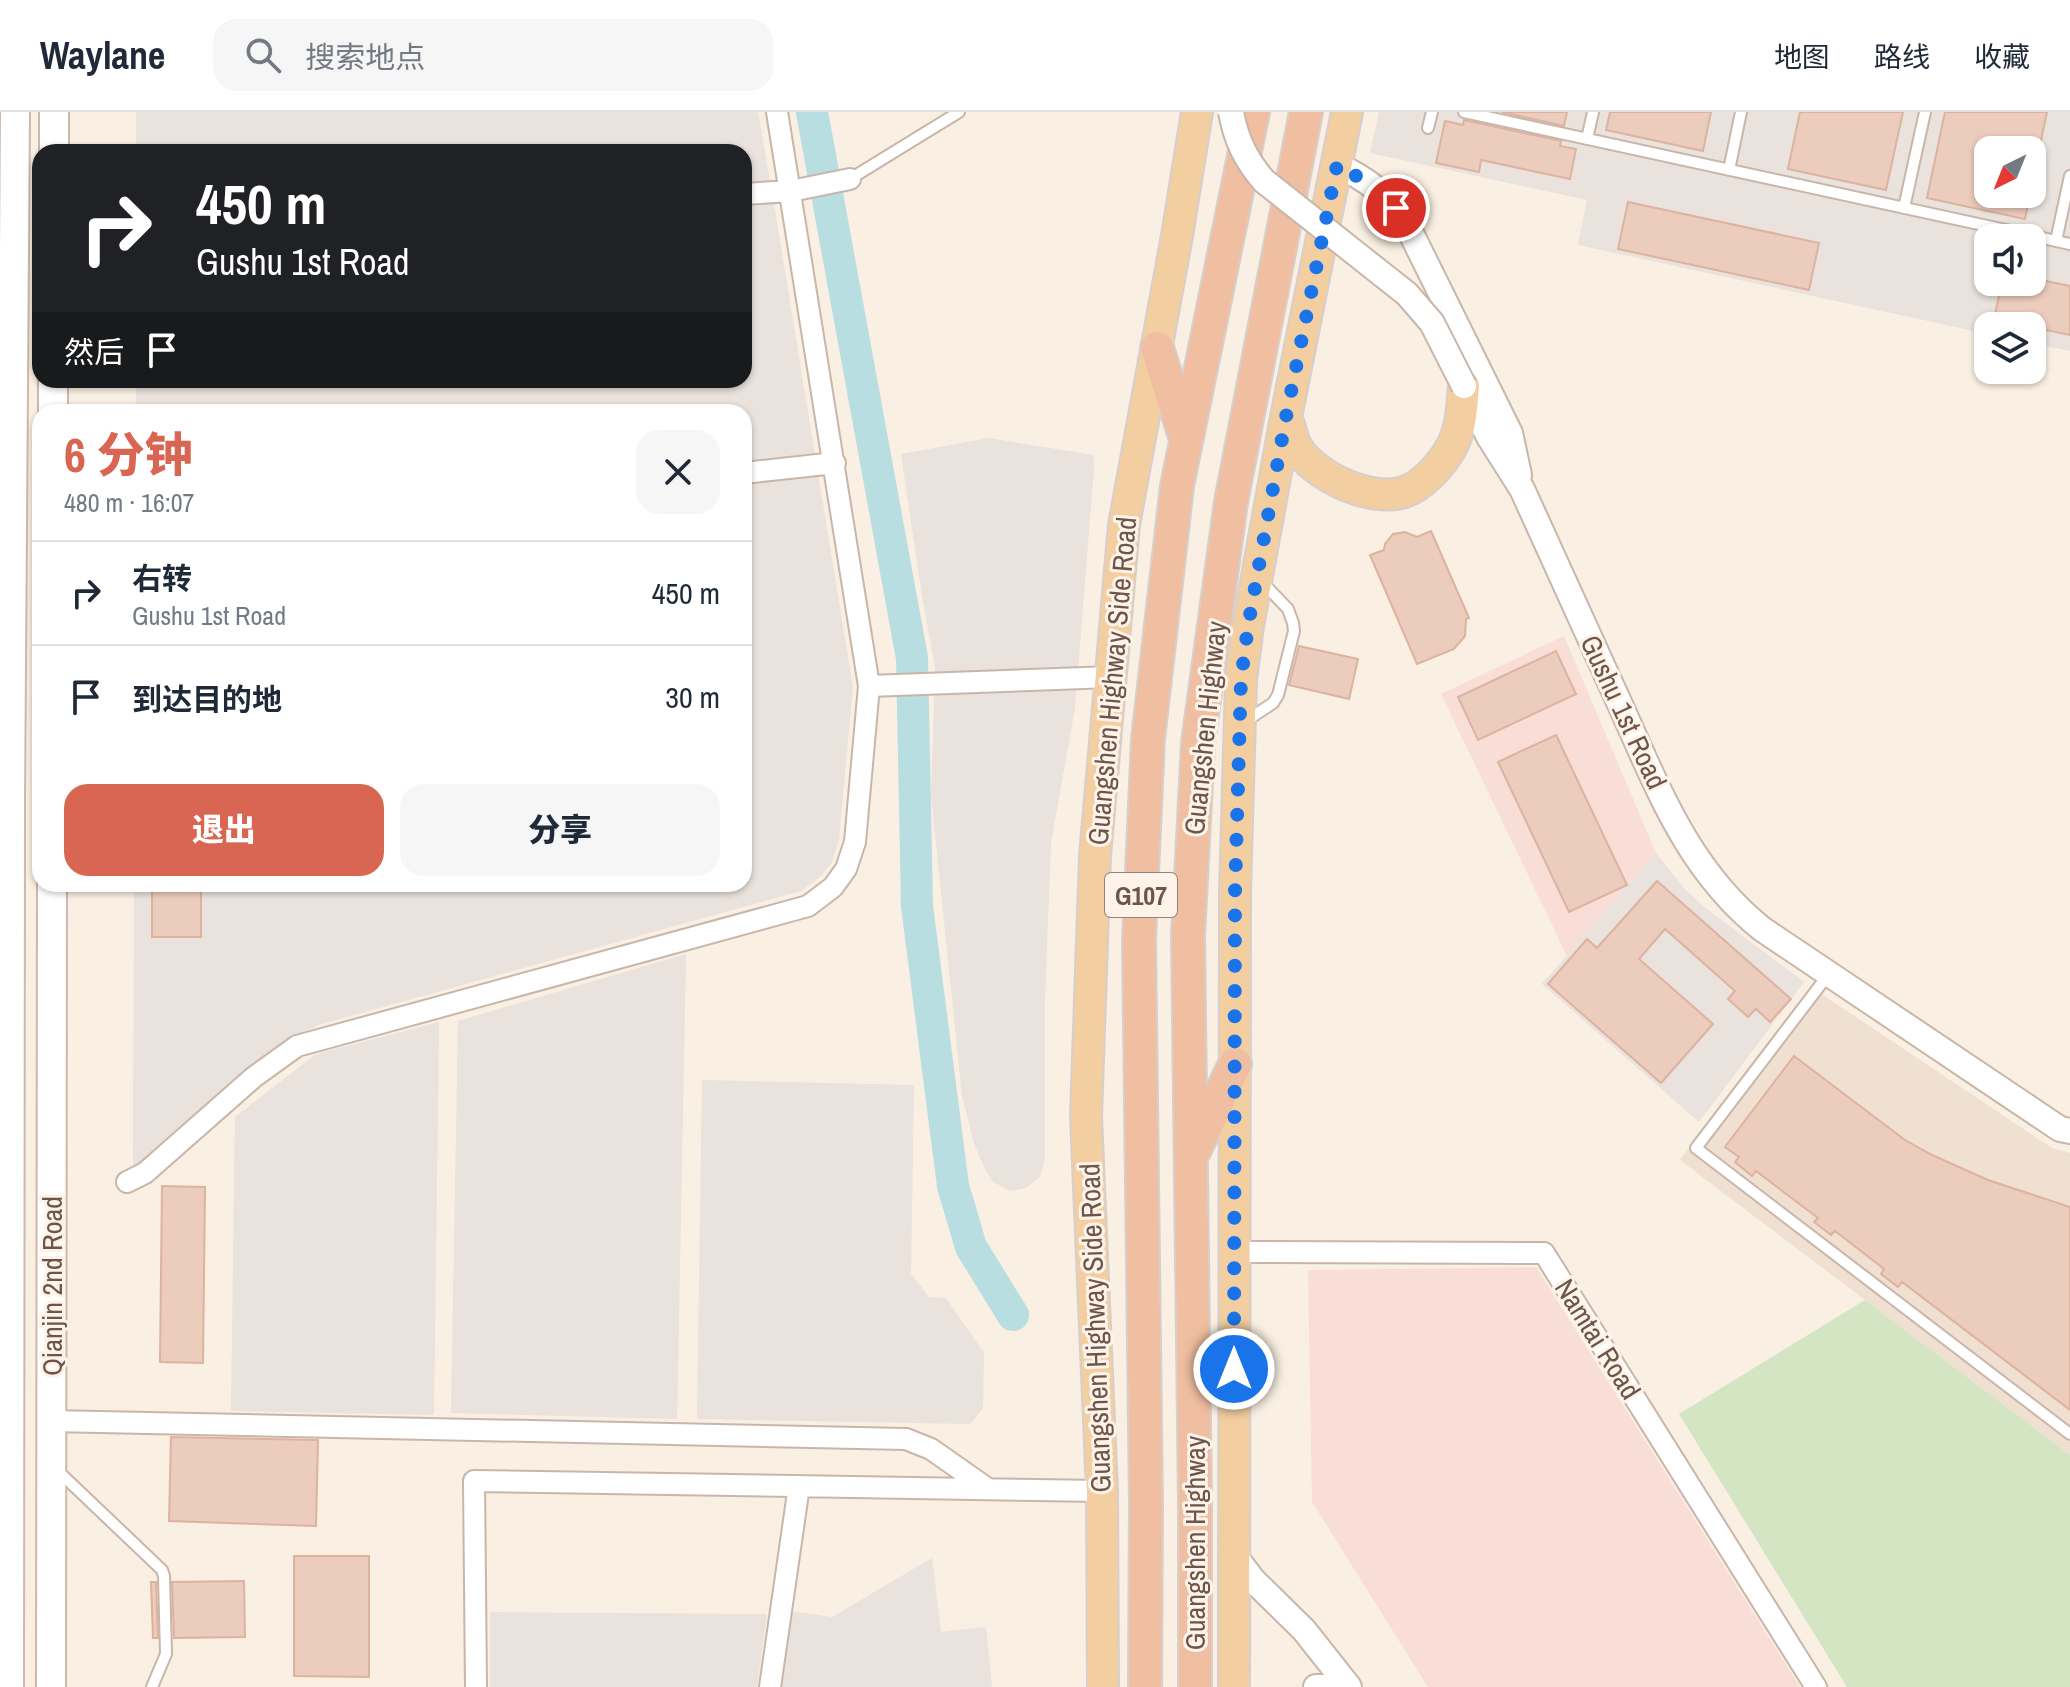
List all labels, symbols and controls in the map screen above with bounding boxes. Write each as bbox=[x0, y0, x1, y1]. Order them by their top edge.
search box bbox=[213, 19, 773, 91]
text: Waylane bbox=[40, 30, 165, 81]
icon: search bbox=[241, 33, 285, 77]
text: 搜索地点 bbox=[305, 37, 425, 77]
text: 地图 bbox=[1774, 38, 1830, 76]
text: 路线 bbox=[1874, 38, 1930, 76]
text: 收藏 bbox=[1974, 38, 2030, 76]
north arrow bbox=[1974, 136, 2046, 208]
map controls bbox=[1974, 136, 2046, 384]
text: 450 m bbox=[196, 166, 326, 241]
pin bbox=[1362, 174, 1430, 242]
icon: right bbox=[64, 176, 168, 280]
icon: arrive bbox=[1374, 186, 1418, 230]
button: sound bbox=[1974, 224, 2046, 296]
text: Gushu 1st Road bbox=[196, 238, 409, 286]
button: layers bbox=[1974, 312, 2046, 384]
icon: arrive bbox=[140, 328, 184, 372]
text: 然后 bbox=[64, 332, 124, 372]
text: 6 分钟 bbox=[64, 422, 193, 487]
button: close bbox=[636, 430, 720, 514]
text: 480 m · 16:07 bbox=[64, 485, 194, 520]
street label: Guangshen Highway Side Road bbox=[1079, 515, 1145, 847]
text: 右转 bbox=[132, 558, 192, 598]
icon: right bbox=[64, 571, 108, 615]
text: 450 m bbox=[652, 573, 720, 613]
text: Gushu 1st Road bbox=[132, 598, 286, 633]
street label: Guangshen Highway bbox=[1175, 619, 1235, 837]
street label: Gushu 1st Road bbox=[1572, 629, 1676, 795]
icon: arrive bbox=[64, 675, 108, 719]
text: 30 m bbox=[665, 677, 720, 717]
text: 到达目的地 bbox=[132, 679, 282, 719]
button: 退出 bbox=[64, 784, 384, 876]
button: 分享 bbox=[400, 784, 720, 876]
road number: G107 bbox=[1105, 873, 1177, 917]
street label: Guangshen Highway Side Road bbox=[1070, 1163, 1120, 1493]
street label: Qianjin 2nd Road bbox=[33, 1196, 71, 1376]
street label: Namtai Road bbox=[1546, 1272, 1650, 1406]
position arrow bbox=[1192, 1327, 1276, 1411]
street label: Guangshen Highway bbox=[1176, 1435, 1214, 1650]

